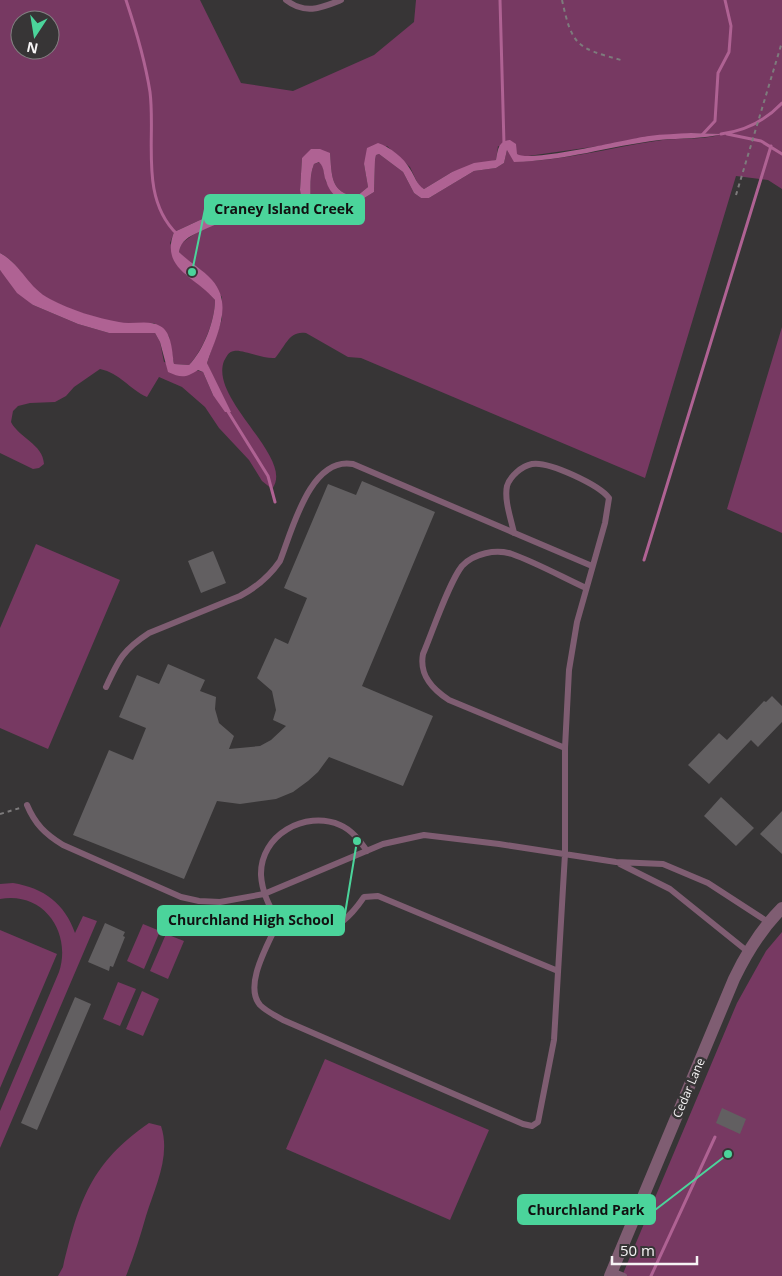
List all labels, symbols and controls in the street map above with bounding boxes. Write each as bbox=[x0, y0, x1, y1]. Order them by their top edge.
north arrow bbox=[10, 10, 60, 60]
text: N bbox=[25, 38, 40, 59]
callout: Craney Island Creek bbox=[205, 195, 364, 224]
text: Craney Island Creek bbox=[214, 199, 354, 218]
callout: Churchland High School bbox=[158, 906, 344, 935]
text: Churchland High School bbox=[168, 910, 334, 929]
street label: Cedar Lane bbox=[668, 1055, 709, 1120]
callout: Churchland Park bbox=[518, 1195, 655, 1224]
text: Churchland Park bbox=[528, 1200, 645, 1219]
scale bar bbox=[612, 1234, 697, 1266]
text: 50 m bbox=[620, 1240, 655, 1260]

